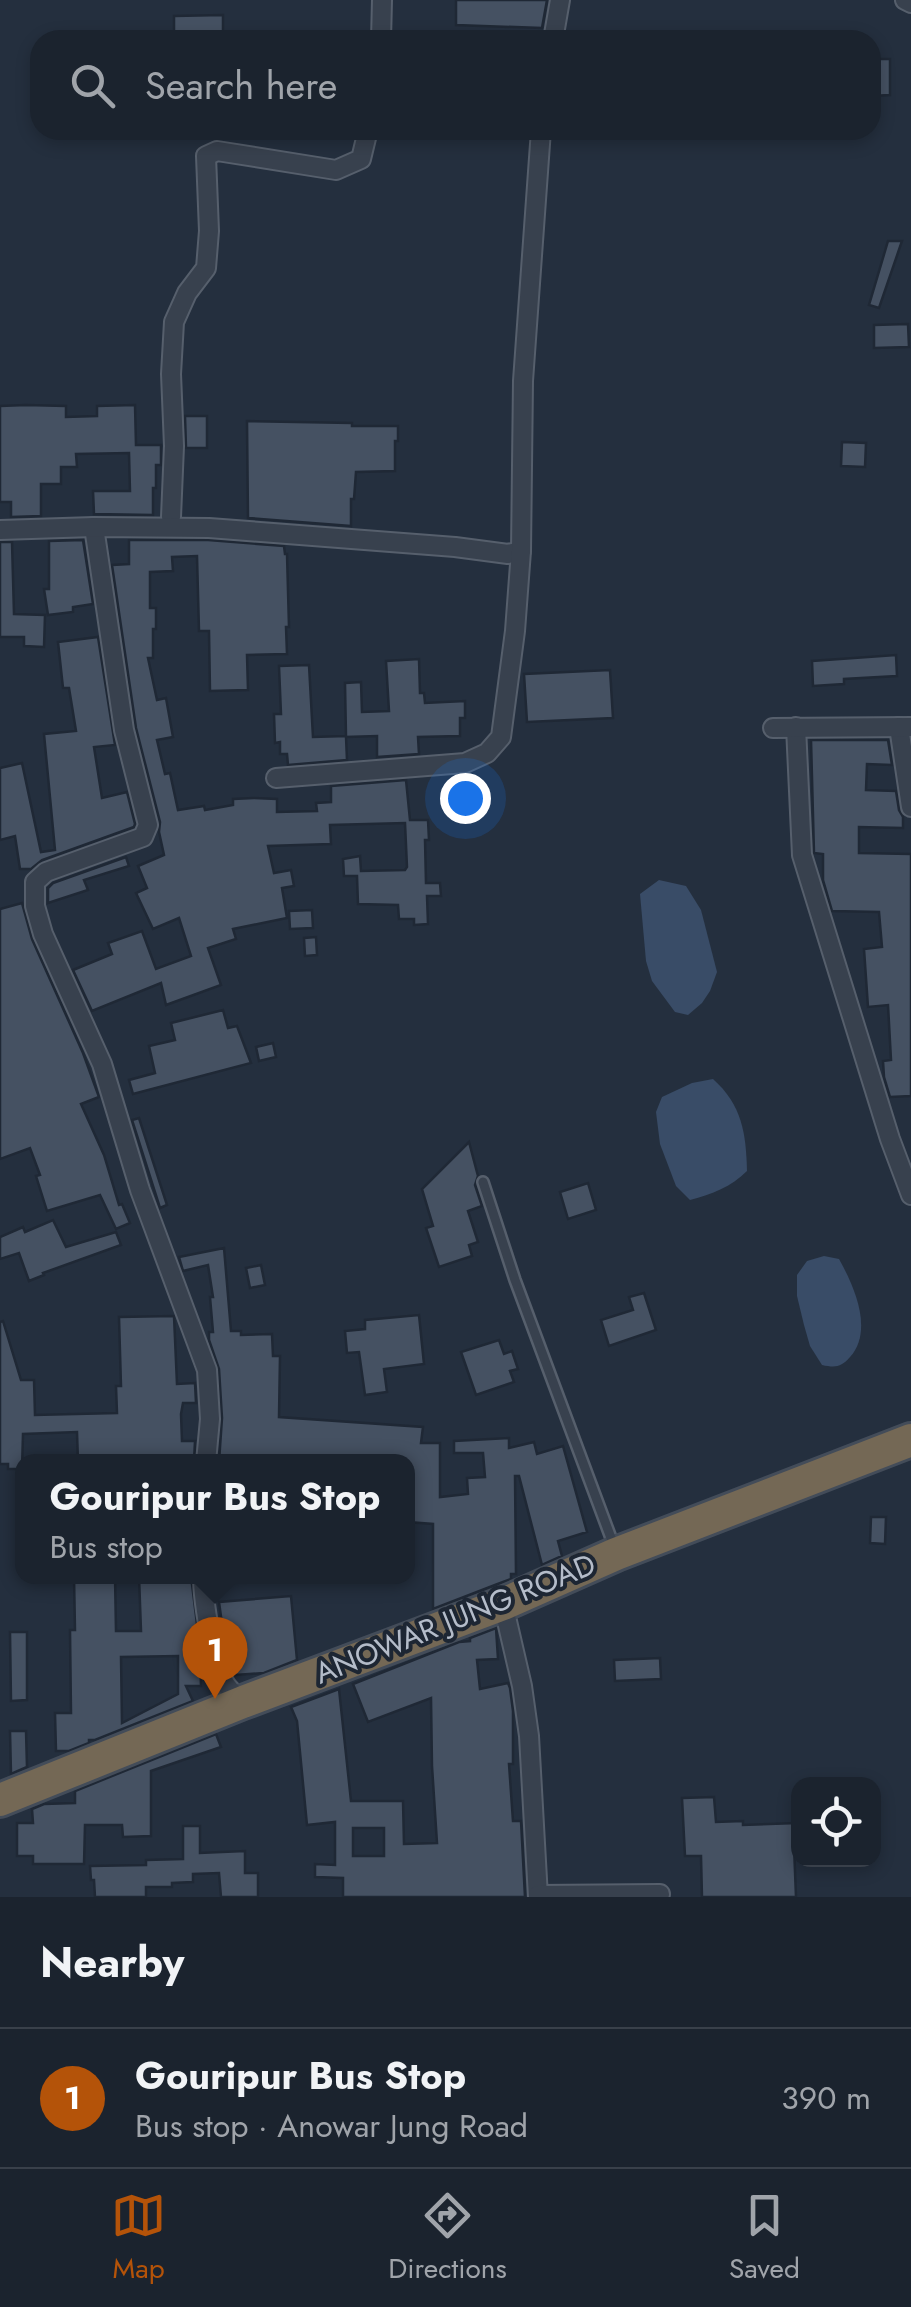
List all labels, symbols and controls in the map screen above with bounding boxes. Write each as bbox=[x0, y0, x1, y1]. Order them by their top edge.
search box bbox=[30, 30, 881, 140]
icon: search bbox=[65, 58, 120, 113]
text: Search here bbox=[145, 58, 337, 113]
your location bbox=[440, 773, 491, 824]
popup bbox=[15, 1454, 415, 1584]
text: Gouripur Bus Stop bbox=[49, 1469, 381, 1524]
text: Bus stop bbox=[49, 1524, 163, 1570]
street label: ANOWAR JUNG ROAD bbox=[308, 1543, 602, 1695]
pin: 1 bbox=[182, 1616, 248, 1699]
map controls bbox=[791, 1777, 881, 1867]
button: locate bbox=[791, 1777, 881, 1867]
text: Nearby bbox=[40, 1932, 184, 1993]
text: Gouripur Bus Stop bbox=[135, 2048, 466, 2103]
text: 1 bbox=[64, 2075, 81, 2121]
text: 390 m bbox=[781, 2075, 871, 2121]
text: Bus stop · Anowar Jung Road bbox=[135, 2103, 528, 2149]
tab: Map bbox=[111, 2188, 166, 2289]
tab: Directions bbox=[388, 2188, 507, 2289]
tab: Saved bbox=[729, 2188, 800, 2289]

